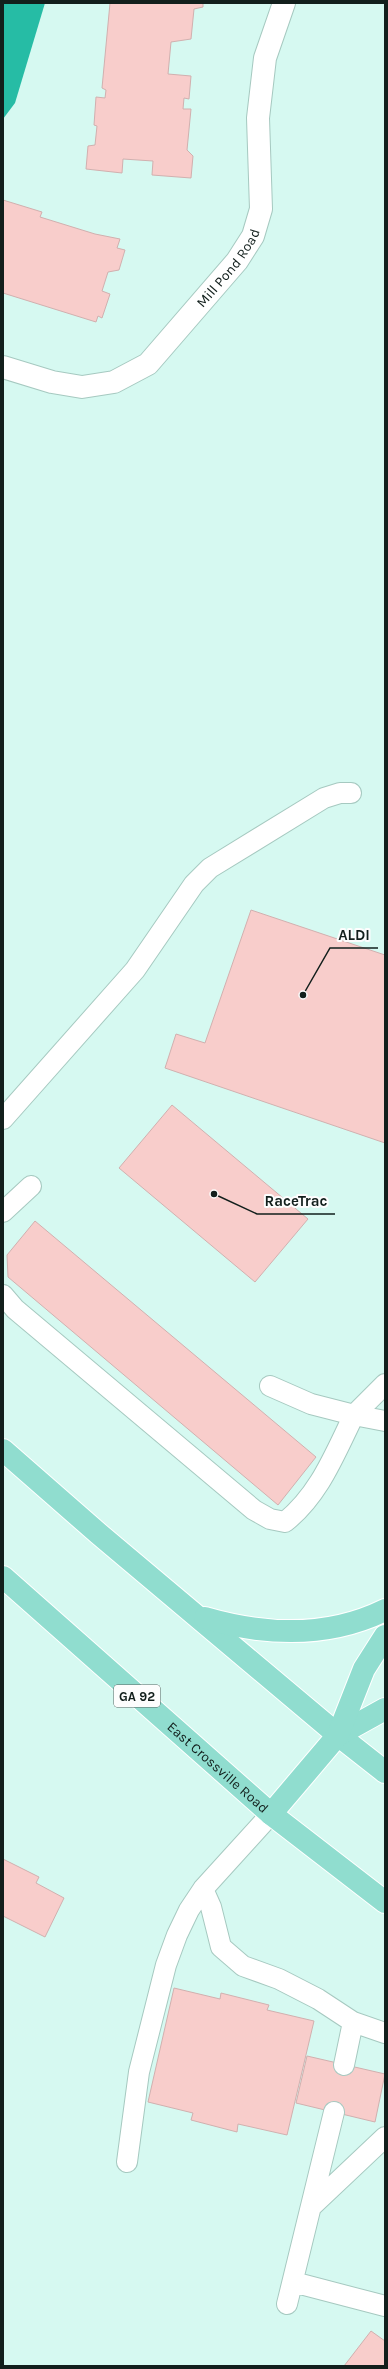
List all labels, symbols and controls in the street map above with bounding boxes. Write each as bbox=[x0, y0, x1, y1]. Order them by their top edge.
street label: Mill Pond Road bbox=[193, 227, 264, 311]
callout: ALDI bbox=[330, 921, 378, 948]
text: ALDI bbox=[338, 926, 370, 944]
callout: RaceTrac bbox=[257, 1187, 335, 1214]
text: RaceTrac bbox=[265, 1192, 327, 1210]
road number: GA 92 bbox=[114, 1685, 160, 1707]
street label: East Crossville Road bbox=[164, 1718, 272, 1817]

